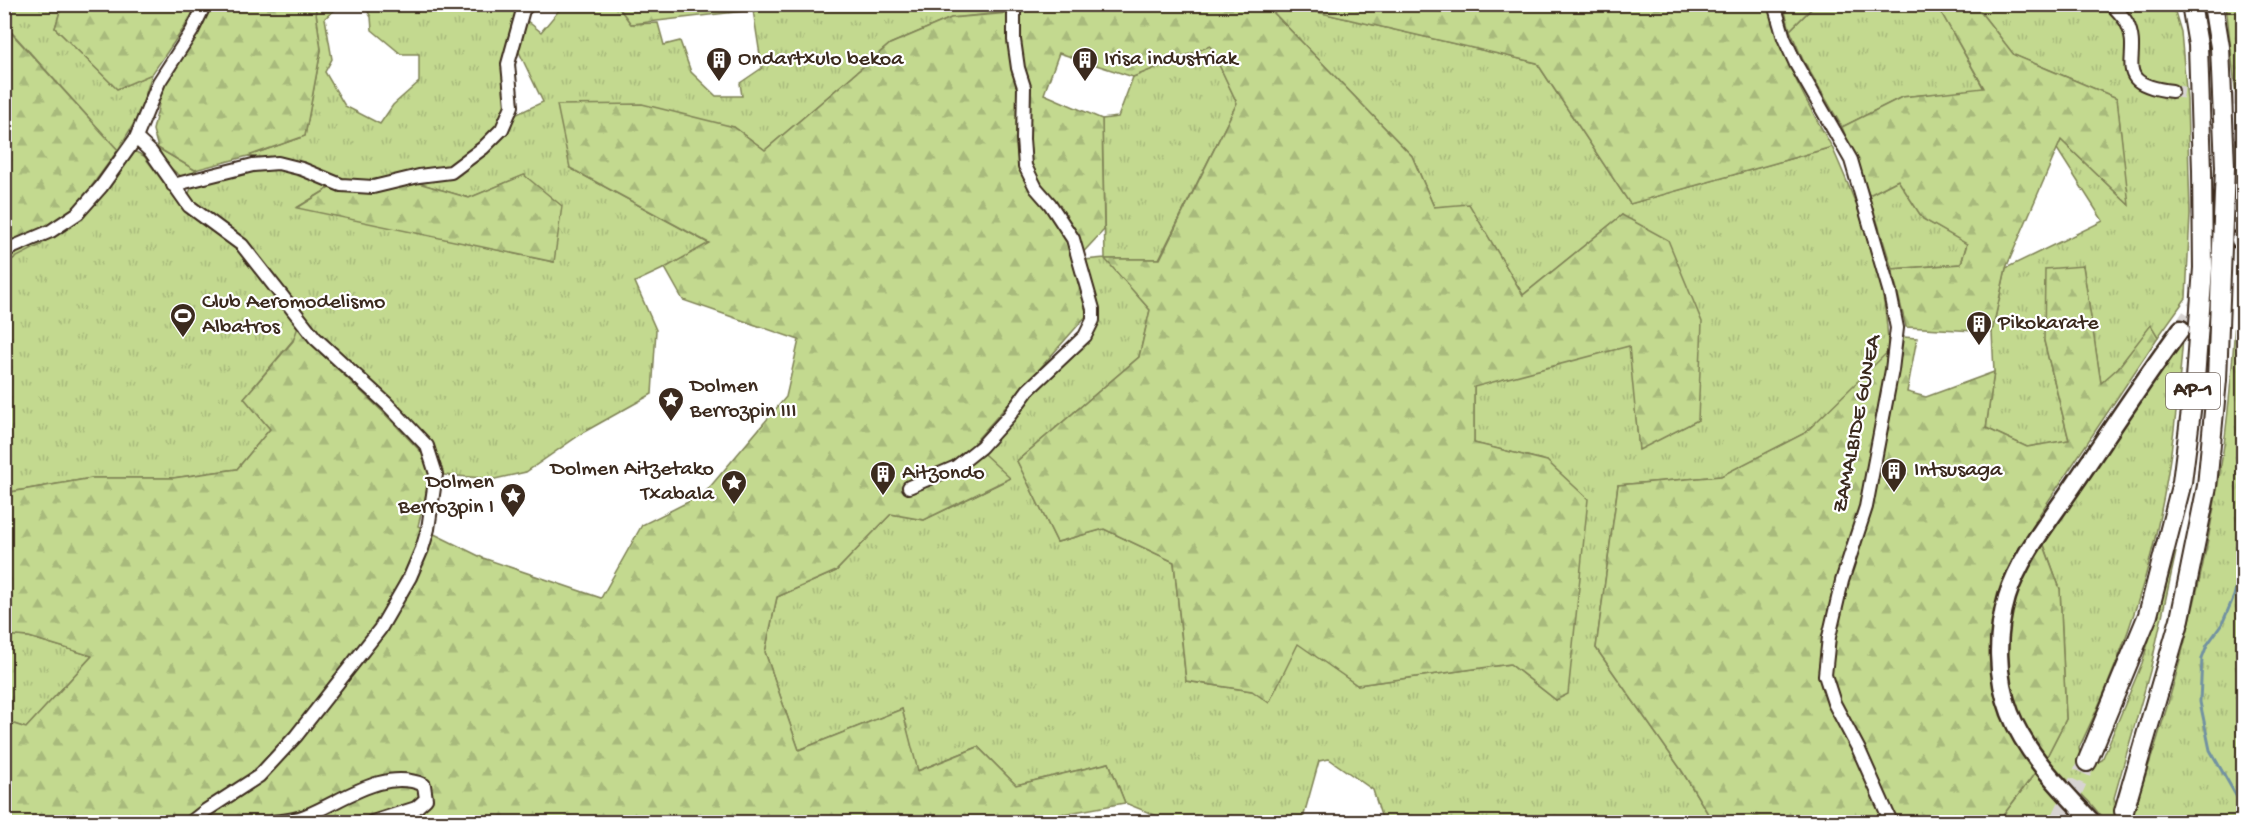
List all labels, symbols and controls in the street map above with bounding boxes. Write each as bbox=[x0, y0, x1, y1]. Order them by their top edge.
building icon: Ondartxulo bekoa bbox=[704, 45, 734, 83]
building icon: Irisa industriak bbox=[1070, 45, 1100, 83]
place label: Ondartxulo bekoa bbox=[738, 47, 904, 73]
place label: Irisa industriak bbox=[1104, 47, 1240, 73]
place label: Club Aeromodelismo Albatros bbox=[202, 290, 386, 341]
sports icon: Club Aeromodelismo Albatros bbox=[168, 301, 198, 339]
building icon: Pikokarate bbox=[1964, 309, 1994, 347]
place label: Pikokarate bbox=[1997, 311, 2099, 337]
street label: ZAMALBIDE GUNEA bbox=[1828, 332, 1888, 515]
road number: AP-1 bbox=[2166, 373, 2220, 409]
place label: Dolmen Berrozpin III bbox=[688, 374, 796, 425]
place icon: Dolmen Berrozpin III bbox=[656, 385, 686, 423]
building icon: Intsusaga bbox=[1879, 456, 1909, 494]
place label: Dolmen Aitzetako Txabala bbox=[549, 457, 715, 508]
place label: Intsusaga bbox=[1914, 458, 2003, 484]
building icon: Aitzondo bbox=[868, 459, 898, 497]
place label: Aitzondo bbox=[902, 461, 985, 487]
place icon: Dolmen Aitzetako Txabala bbox=[719, 468, 749, 506]
place label: Dolmen Berrozpin I bbox=[397, 470, 495, 521]
place icon: Dolmen Berrozpin I bbox=[498, 481, 528, 519]

